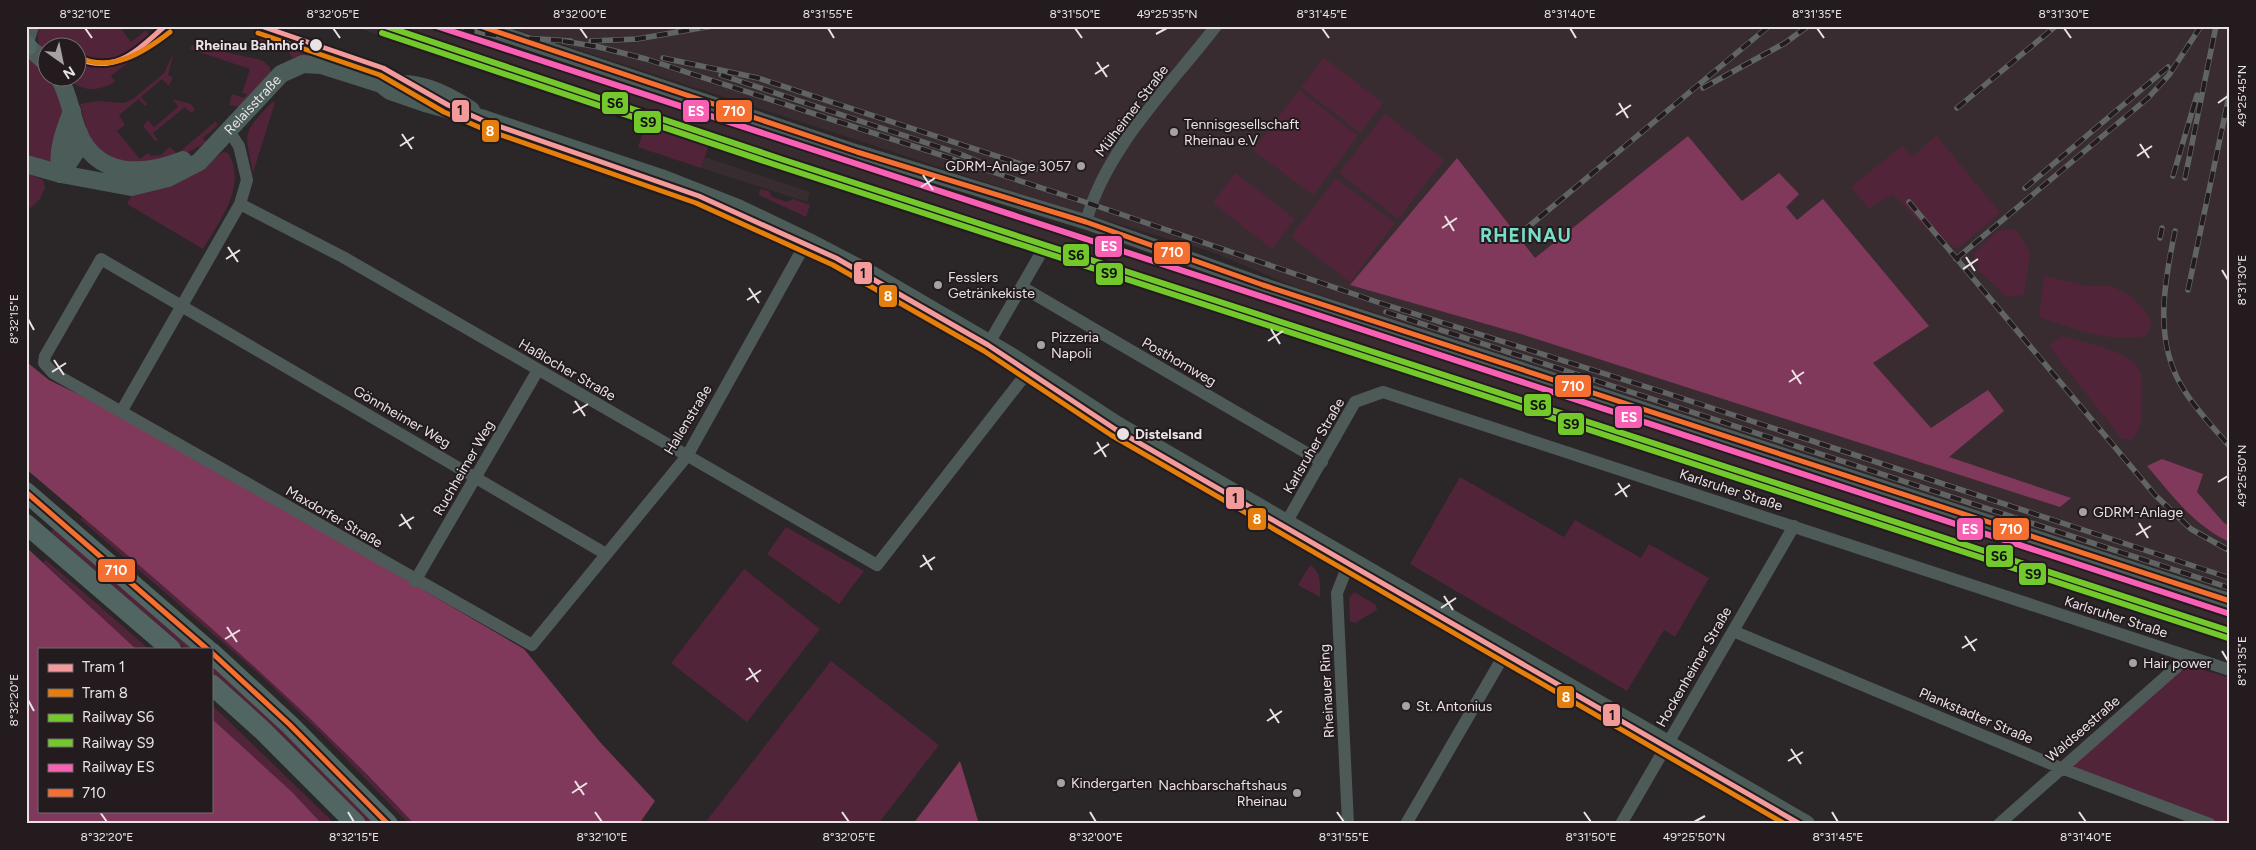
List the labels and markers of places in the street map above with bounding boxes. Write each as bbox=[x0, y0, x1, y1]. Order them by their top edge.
place label: Rheinau Bahnhof bbox=[195, 37, 304, 54]
marker: Rheinau Bahnhof bbox=[308, 37, 324, 53]
place label: Tennisgesellschaft Rheinau e.V bbox=[1184, 116, 1300, 149]
marker: Tennisgesellschaft Rheinau e.V bbox=[1168, 126, 1180, 138]
place label: GDRM-Anlage 3057 bbox=[945, 158, 1071, 175]
marker: GDRM-Anlage 3057 bbox=[1075, 160, 1087, 172]
place label: Fesslers Getränkekiste bbox=[948, 269, 1035, 302]
marker: Fesslers Getränkekiste bbox=[932, 279, 944, 291]
place label: Pizzeria Napoli bbox=[1051, 329, 1099, 362]
marker: Pizzeria Napoli bbox=[1035, 339, 1047, 351]
marker: Distelsand bbox=[1115, 426, 1131, 442]
place label: Distelsand bbox=[1135, 426, 1202, 443]
place label: GDRM-Anlage bbox=[2093, 504, 2183, 521]
marker: GDRM-Anlage bbox=[2077, 506, 2089, 518]
place label: Hair power bbox=[2143, 655, 2212, 672]
marker: Hair power bbox=[2127, 657, 2139, 669]
place label: St. Antonius bbox=[1416, 698, 1492, 715]
marker: St. Antonius bbox=[1400, 700, 1412, 712]
place label: Kindergarten bbox=[1071, 775, 1152, 792]
marker: Kindergarten bbox=[1055, 777, 1067, 789]
place label: Nachbarschaftshaus Rheinau bbox=[1158, 777, 1287, 810]
marker: Nachbarschaftshaus Rheinau bbox=[1291, 787, 1303, 799]

